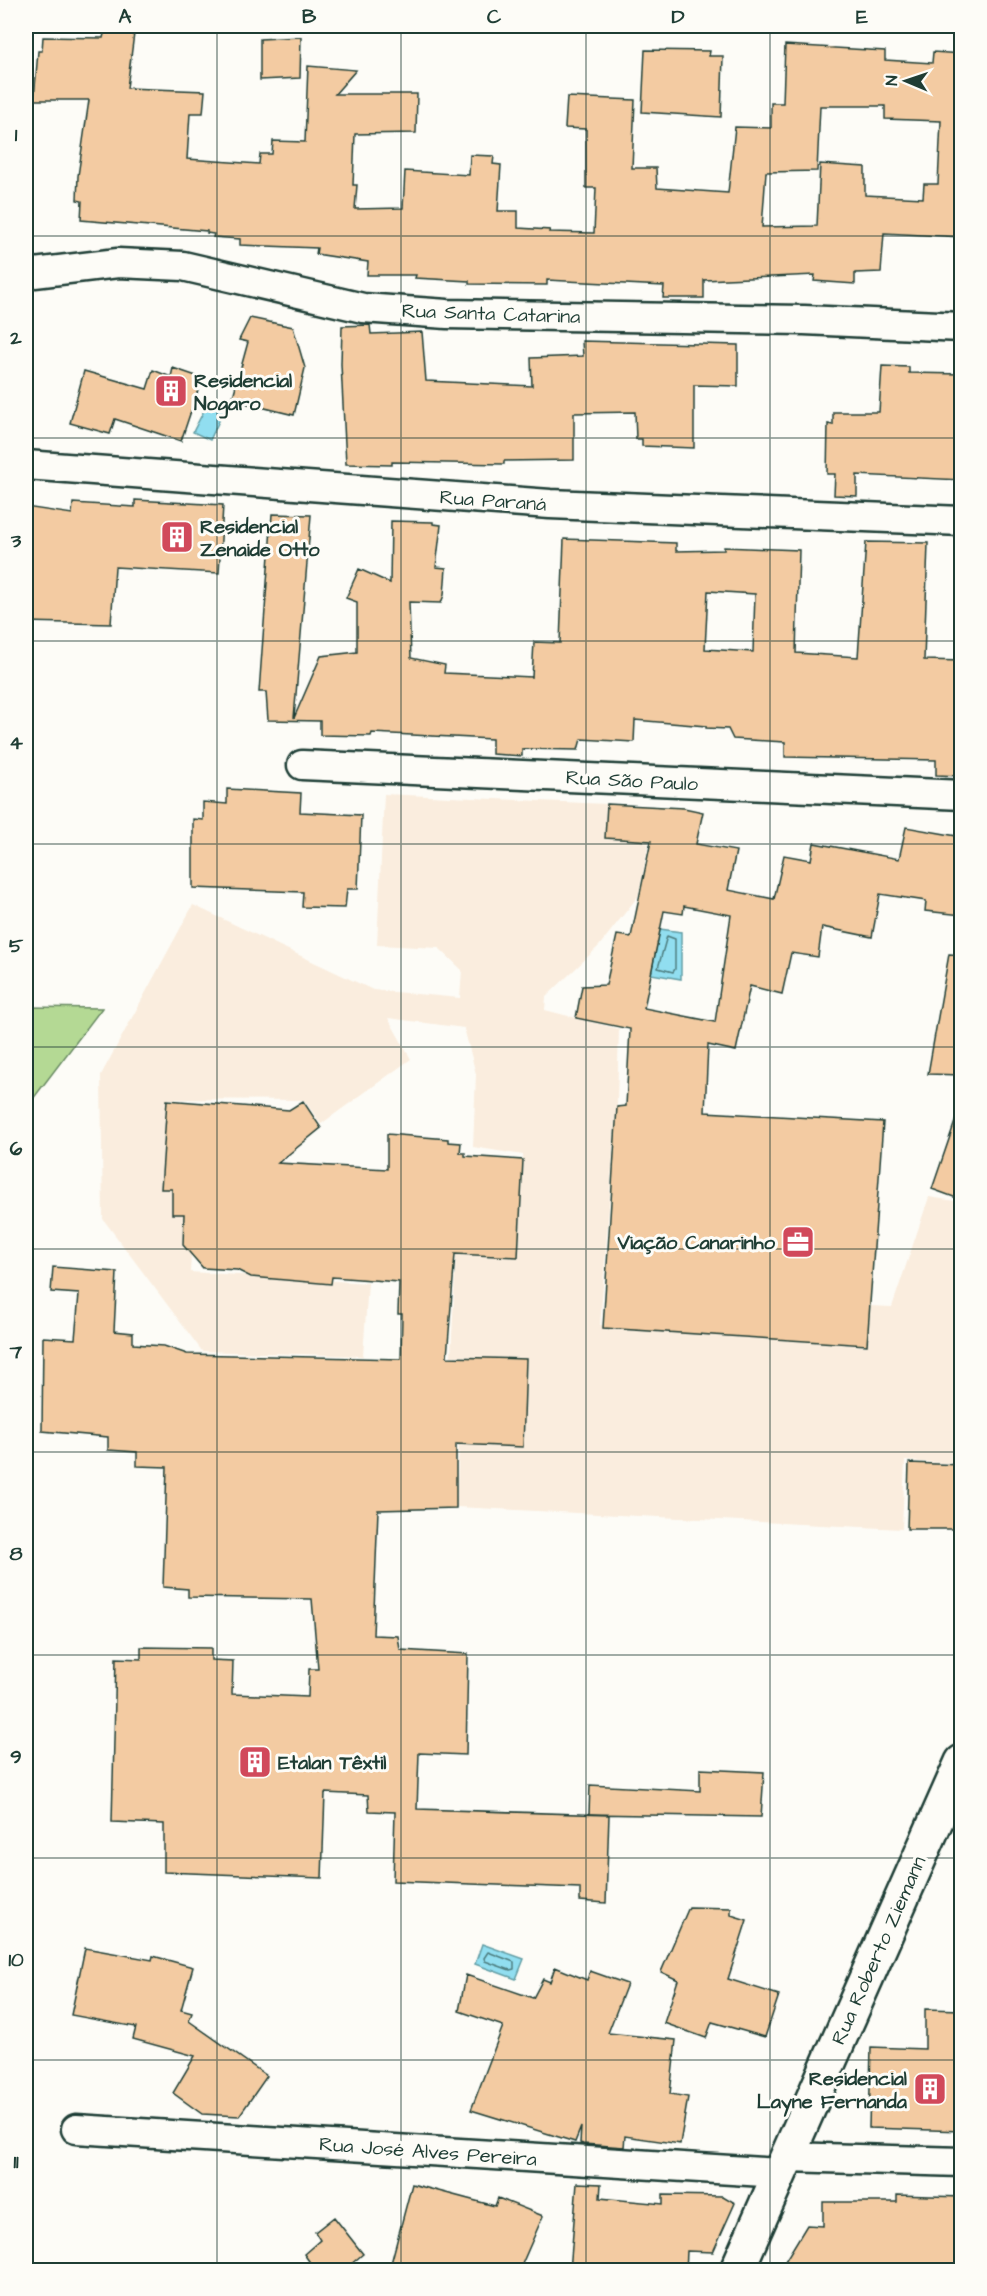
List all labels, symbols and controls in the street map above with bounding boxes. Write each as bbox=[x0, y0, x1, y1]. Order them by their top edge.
text: A bbox=[119, 3, 132, 31]
text: B bbox=[302, 3, 317, 31]
text: C bbox=[487, 3, 502, 31]
text: D bbox=[672, 3, 685, 31]
text: E bbox=[856, 3, 868, 31]
north arrow bbox=[876, 51, 936, 111]
text: N bbox=[881, 75, 903, 86]
text: 1 bbox=[15, 121, 18, 149]
street label: Rua Santa Catarina bbox=[401, 297, 581, 331]
text: 2 bbox=[9, 324, 22, 352]
place label: Residencial Nogaro bbox=[194, 367, 292, 419]
building icon: Residencial Nogaro bbox=[153, 373, 189, 409]
street label: Rua Paraná bbox=[439, 483, 547, 519]
place label: Residencial Zenaide Otto bbox=[200, 513, 320, 564]
building icon: Residencial Zenaide Otto bbox=[159, 519, 195, 555]
text: 3 bbox=[10, 527, 22, 555]
text: 4 bbox=[9, 729, 23, 757]
street label: Rua São Paulo bbox=[565, 764, 699, 798]
text: 5 bbox=[9, 932, 24, 960]
text: 6 bbox=[10, 1135, 23, 1163]
office icon: Viação Canarinho bbox=[780, 1224, 816, 1260]
place label: Viação Canarinho bbox=[616, 1229, 776, 1257]
text: 7 bbox=[9, 1338, 23, 1366]
text: 8 bbox=[10, 1540, 23, 1568]
text: 9 bbox=[10, 1743, 22, 1771]
building icon: Etalan Têxtil bbox=[237, 1744, 273, 1780]
place label: Etalan Têxtil bbox=[278, 1749, 386, 1777]
street label: Rua Roberto Ziemann bbox=[825, 1852, 933, 2049]
text: 10 bbox=[8, 1946, 24, 1974]
place label: Residencial Layne Fernanda bbox=[757, 2065, 908, 2117]
building icon: Residencial Layne Fernanda bbox=[912, 2071, 948, 2107]
street label: Rua José Alves Pereira bbox=[318, 2130, 538, 2174]
text: 11 bbox=[13, 2148, 19, 2176]

